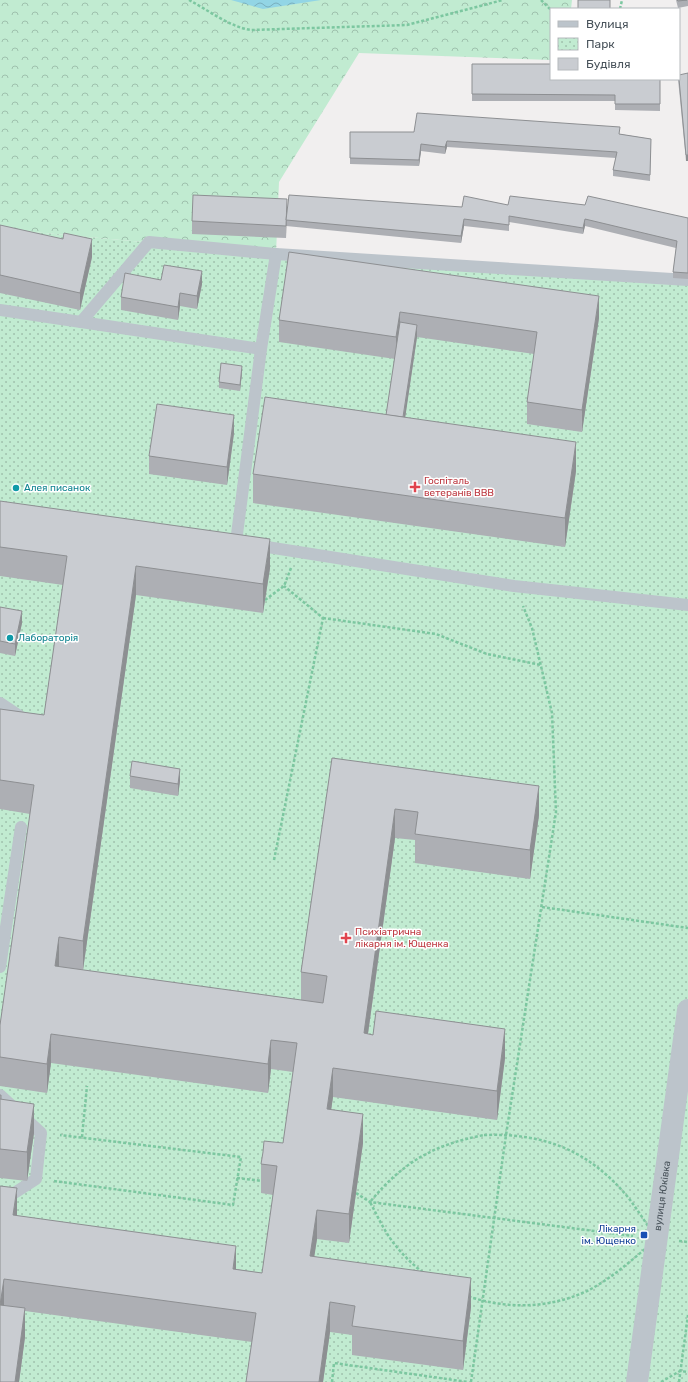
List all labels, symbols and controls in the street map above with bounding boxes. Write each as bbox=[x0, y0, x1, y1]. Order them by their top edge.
legend bbox=[550, 8, 680, 80]
text: Вулиця bbox=[586, 17, 628, 31]
text: Парк bbox=[586, 37, 615, 51]
text: Будівля bbox=[586, 57, 631, 71]
place label: Госпіталь ветеранів ВВВ bbox=[424, 475, 494, 499]
marker: Госпіталь ветеранів ВВВ bbox=[409, 481, 421, 493]
place label: Алея писанок bbox=[24, 482, 91, 494]
marker: Алея писанок bbox=[11, 483, 21, 493]
place label: Лабораторія bbox=[18, 632, 78, 644]
marker: Лабораторія bbox=[5, 633, 15, 643]
place label: Психіатрична лікарня ім. Ющенка bbox=[355, 926, 448, 950]
marker: Психіатрична лікарня ім. Ющенка bbox=[340, 932, 352, 944]
street label: вулиця Юківка bbox=[652, 1160, 673, 1232]
place label: Лікарня ім. Ющенко bbox=[582, 1223, 636, 1247]
marker: Лікарня ім. Ющенко bbox=[639, 1230, 649, 1240]

